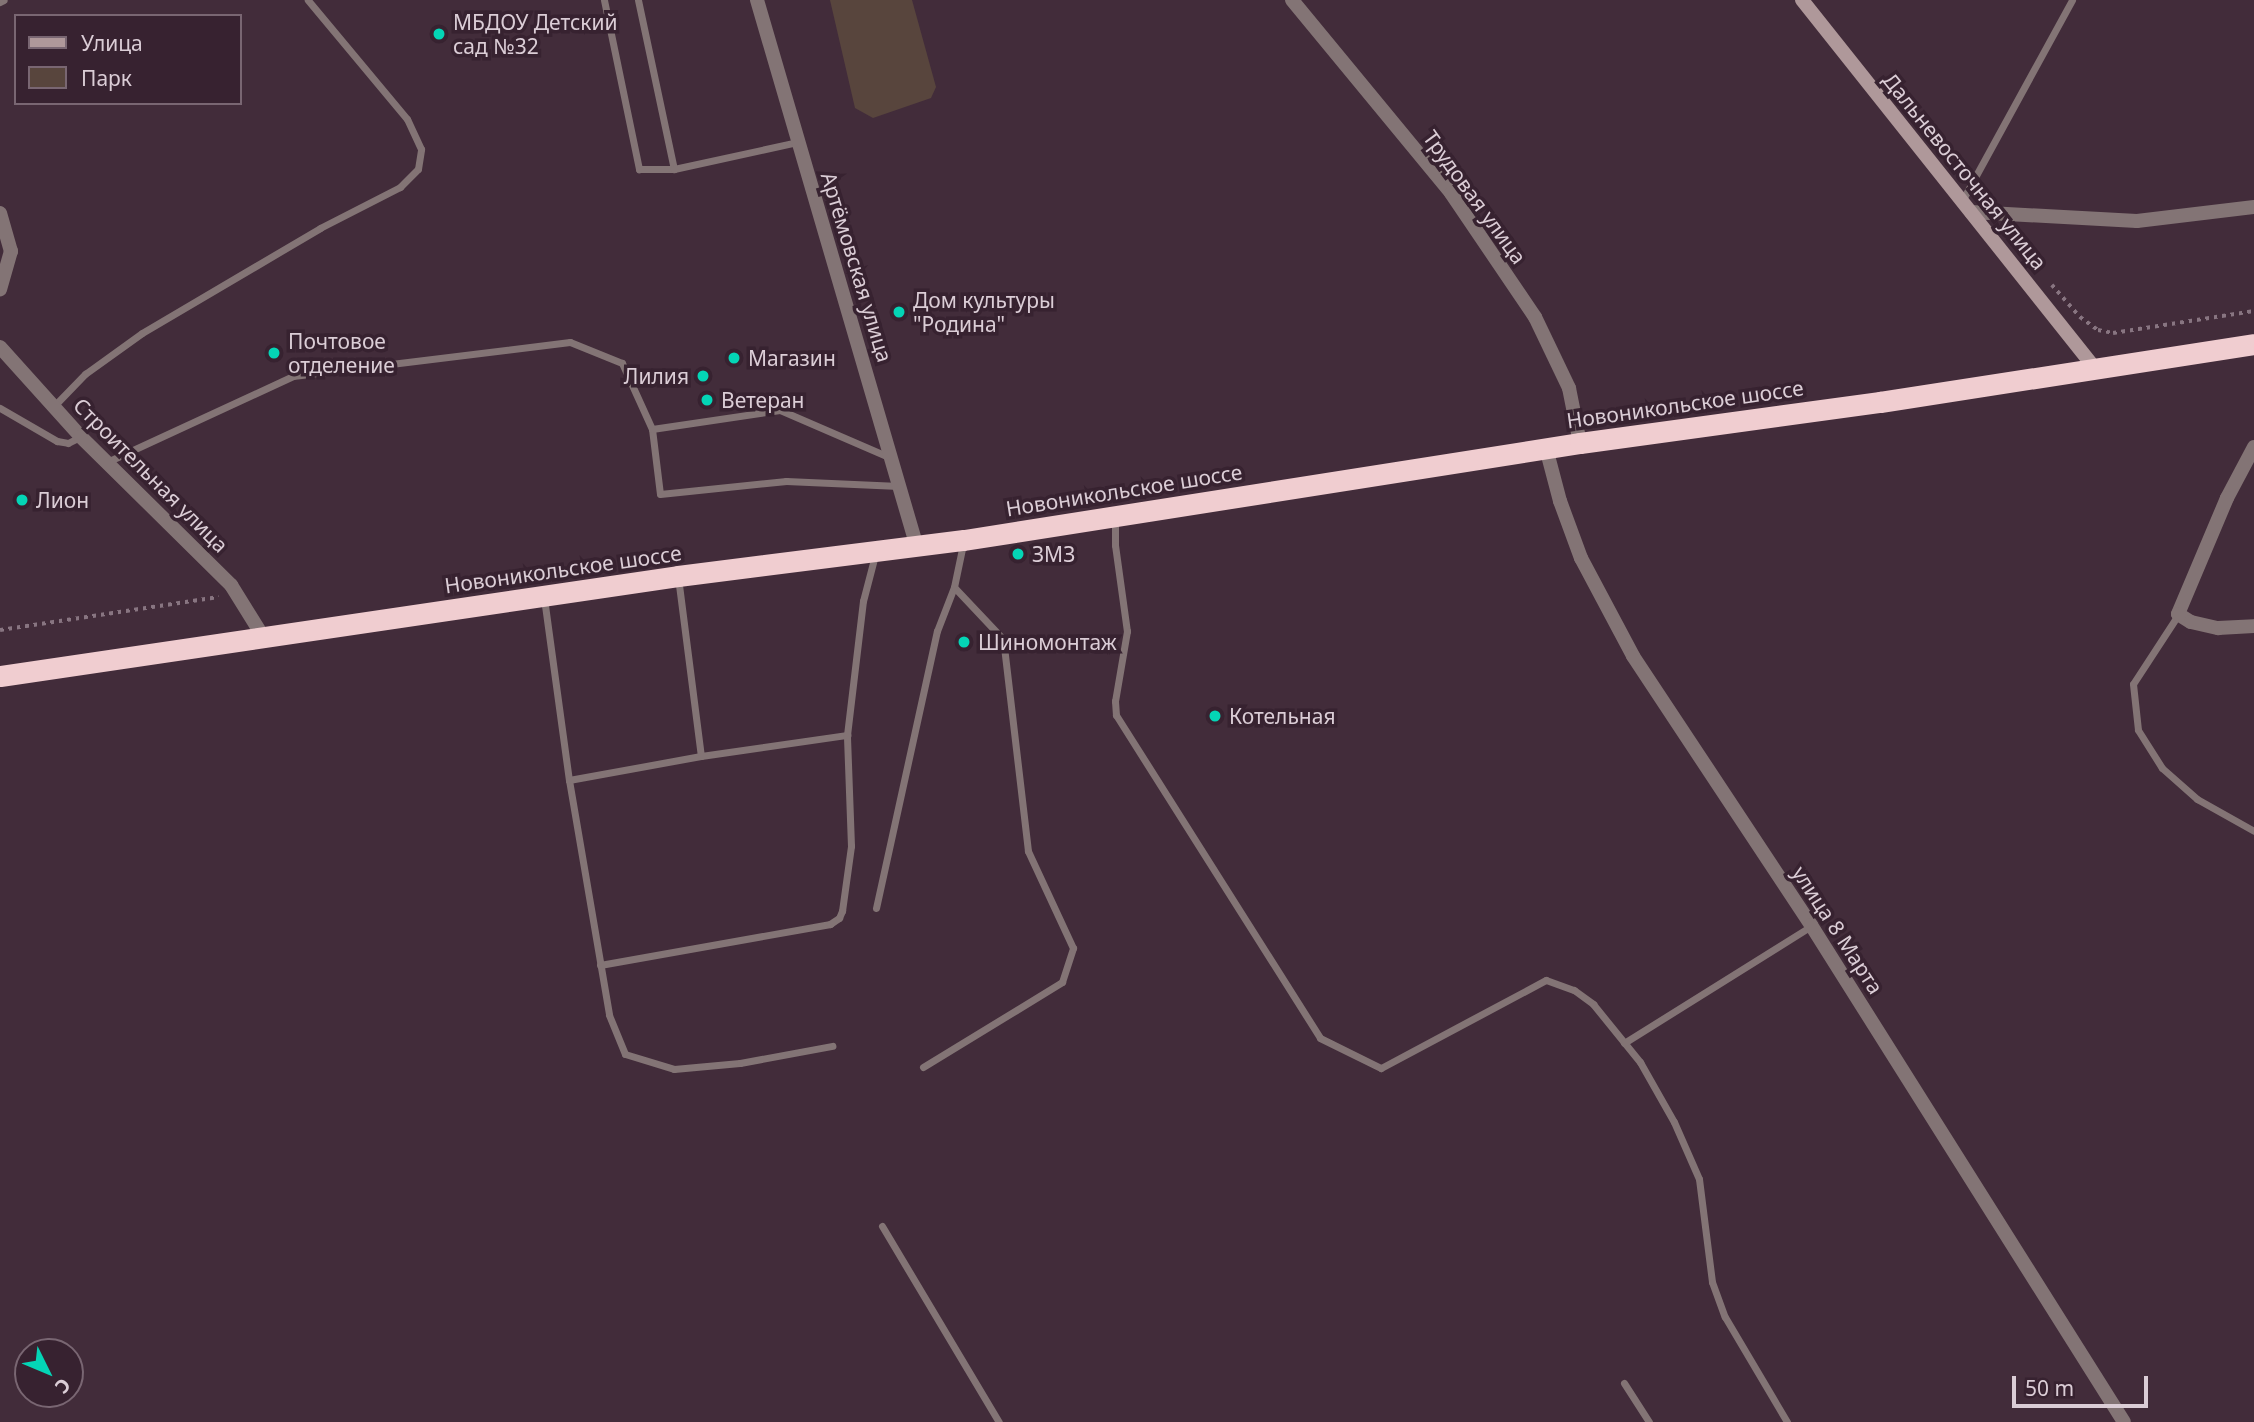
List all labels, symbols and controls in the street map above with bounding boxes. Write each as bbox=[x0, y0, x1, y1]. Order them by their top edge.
place label: МБДОУ Детский сад №32 bbox=[453, 9, 618, 59]
legend bbox=[14, 14, 242, 105]
marker: МБДОУ Детский сад №32 bbox=[431, 26, 447, 42]
text: Улица bbox=[81, 29, 143, 57]
text: Парк bbox=[81, 64, 132, 92]
street label: Дальневосточная улица bbox=[1878, 68, 2052, 274]
street label: Трудовая улица bbox=[1418, 125, 1532, 269]
street label: Артёмовская улица bbox=[816, 169, 898, 365]
place label: Дом культуры "Родина" bbox=[913, 287, 1055, 337]
marker: Дом культуры "Родина" bbox=[891, 304, 907, 320]
place label: Почтовое отделение bbox=[288, 328, 395, 378]
marker: Почтовое отделение bbox=[266, 345, 282, 361]
place label: Магазин bbox=[748, 345, 836, 371]
marker: Магазин bbox=[726, 350, 742, 366]
place label: Лилия bbox=[624, 363, 689, 389]
marker: Лилия bbox=[695, 368, 711, 384]
street label: Новоникольское шоссе bbox=[1565, 375, 1805, 433]
place label: Ветеран bbox=[721, 387, 804, 413]
marker: Ветеран bbox=[699, 392, 715, 408]
street label: Строительная улица bbox=[69, 393, 233, 557]
street label: Новоникольское шоссе bbox=[1004, 459, 1244, 521]
place label: Лион bbox=[36, 487, 89, 513]
marker: Лион bbox=[14, 492, 30, 508]
street label: Новоникольское шоссе bbox=[443, 540, 683, 598]
place label: ЗМЗ bbox=[1032, 541, 1075, 567]
marker: ЗМЗ bbox=[1010, 546, 1026, 562]
place label: Шиномонтаж bbox=[978, 629, 1117, 655]
marker: Шиномонтаж bbox=[956, 634, 972, 650]
place label: Котельная bbox=[1229, 703, 1336, 729]
marker: Котельная bbox=[1207, 708, 1223, 724]
street label: улица 8 Марта bbox=[1787, 861, 1889, 999]
north arrow bbox=[14, 1338, 84, 1408]
scale bar bbox=[2016, 1362, 2152, 1406]
text: С bbox=[49, 1373, 77, 1399]
text: 50 m bbox=[2025, 1374, 2074, 1402]

